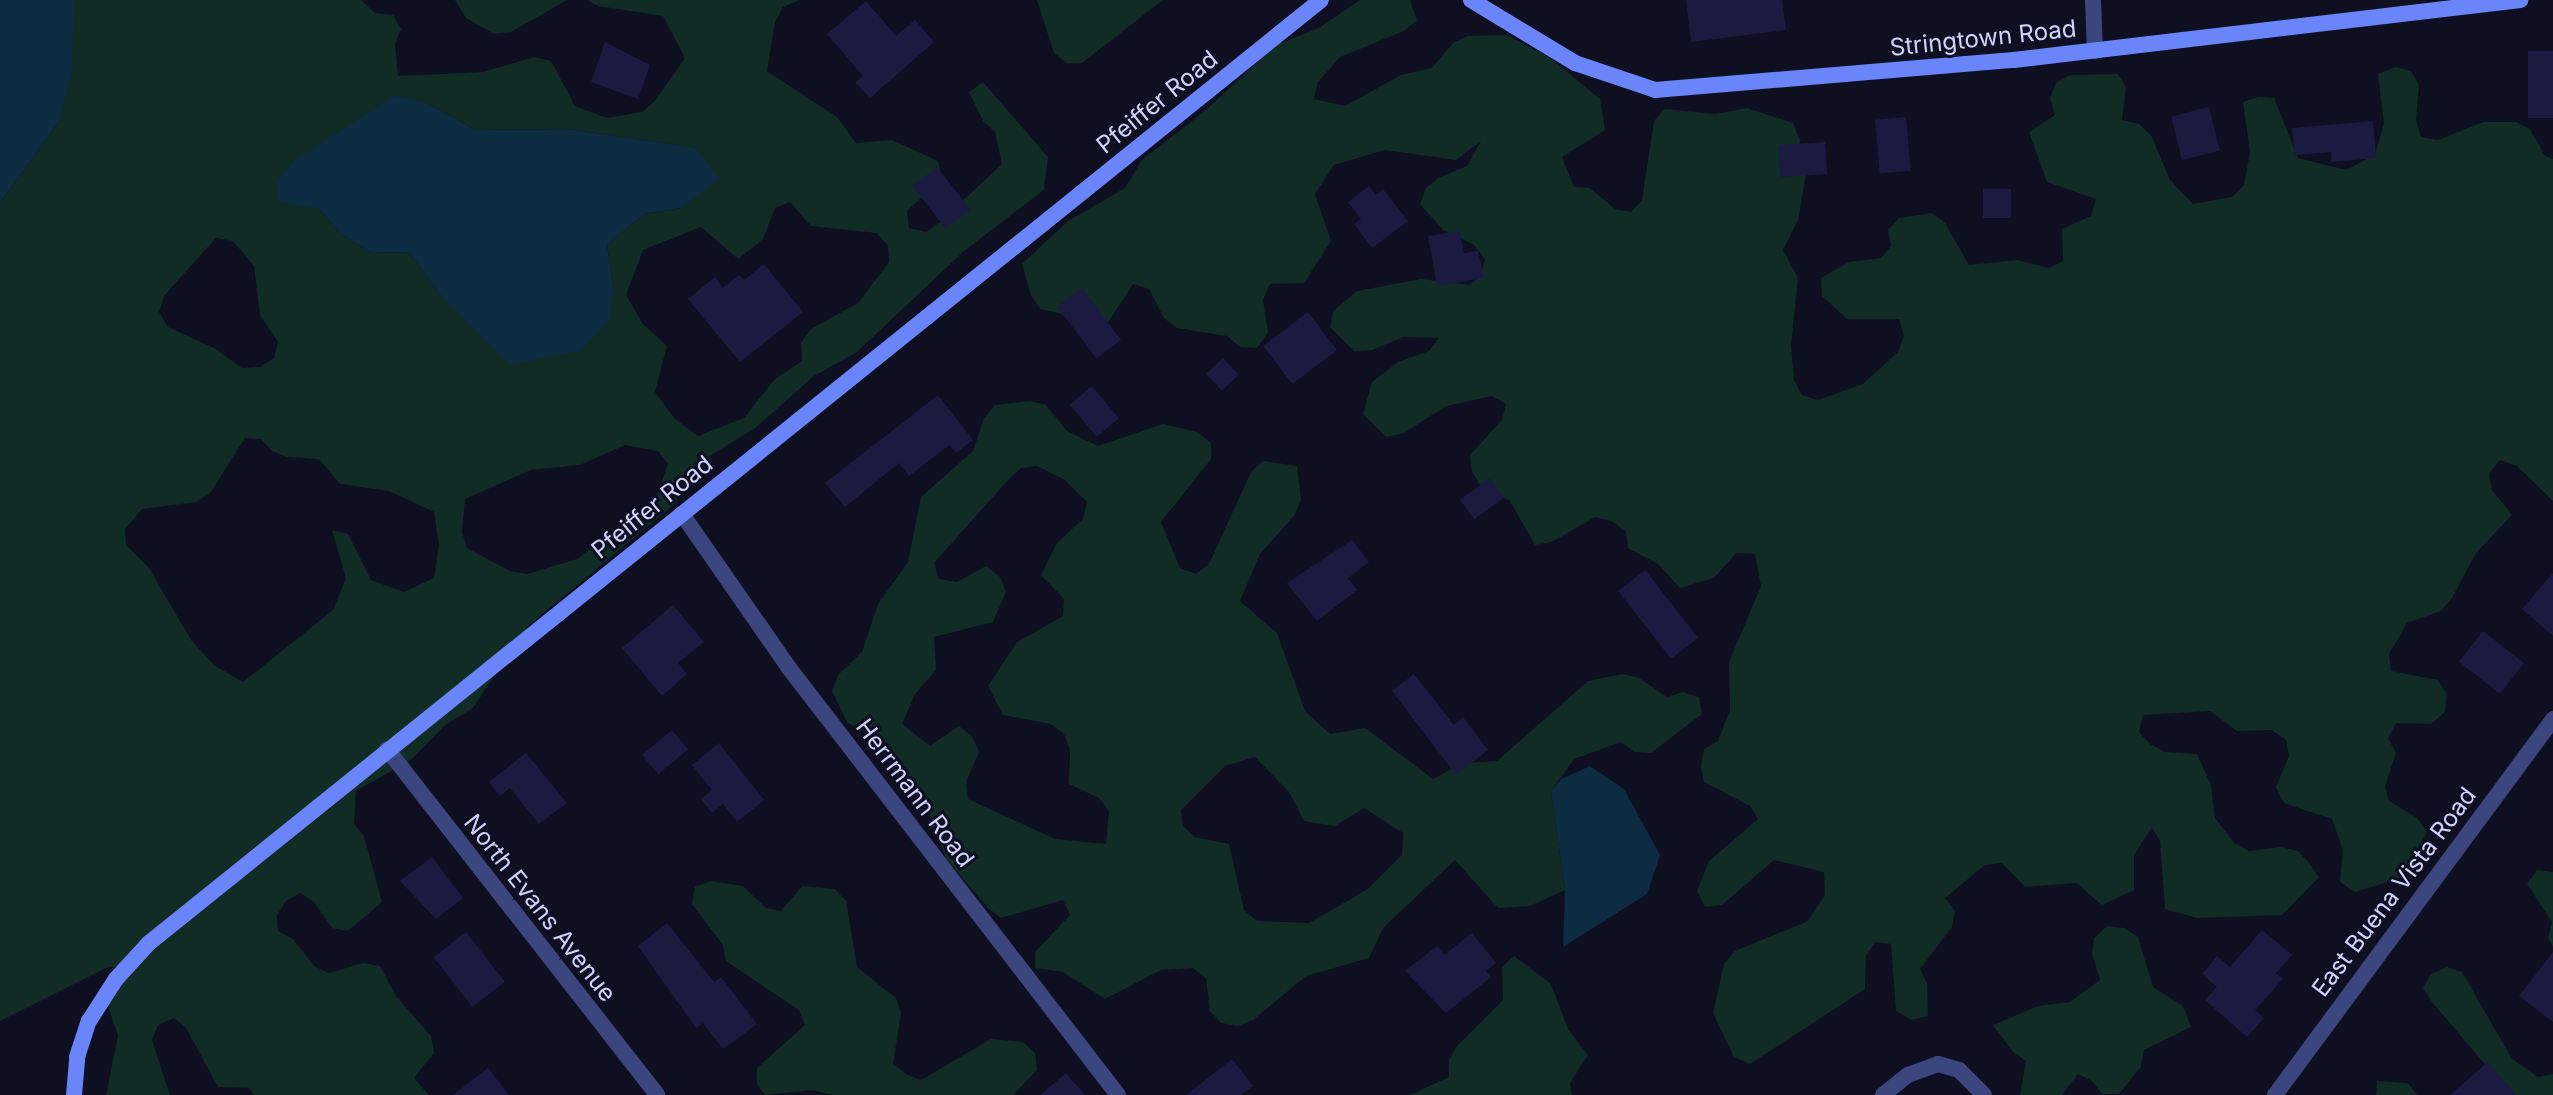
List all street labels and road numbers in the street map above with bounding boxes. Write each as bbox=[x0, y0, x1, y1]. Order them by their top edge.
street label: Stringtown Road bbox=[1888, 14, 2078, 62]
street label: Pfeiffer Road bbox=[1091, 45, 1223, 159]
street label: Pfeiffer Road bbox=[586, 450, 718, 564]
street label: Herrmann Road bbox=[850, 713, 980, 873]
street label: East Buena Vista Road bbox=[2306, 782, 2482, 1002]
street label: North Evans Avenue bbox=[458, 809, 622, 1007]

